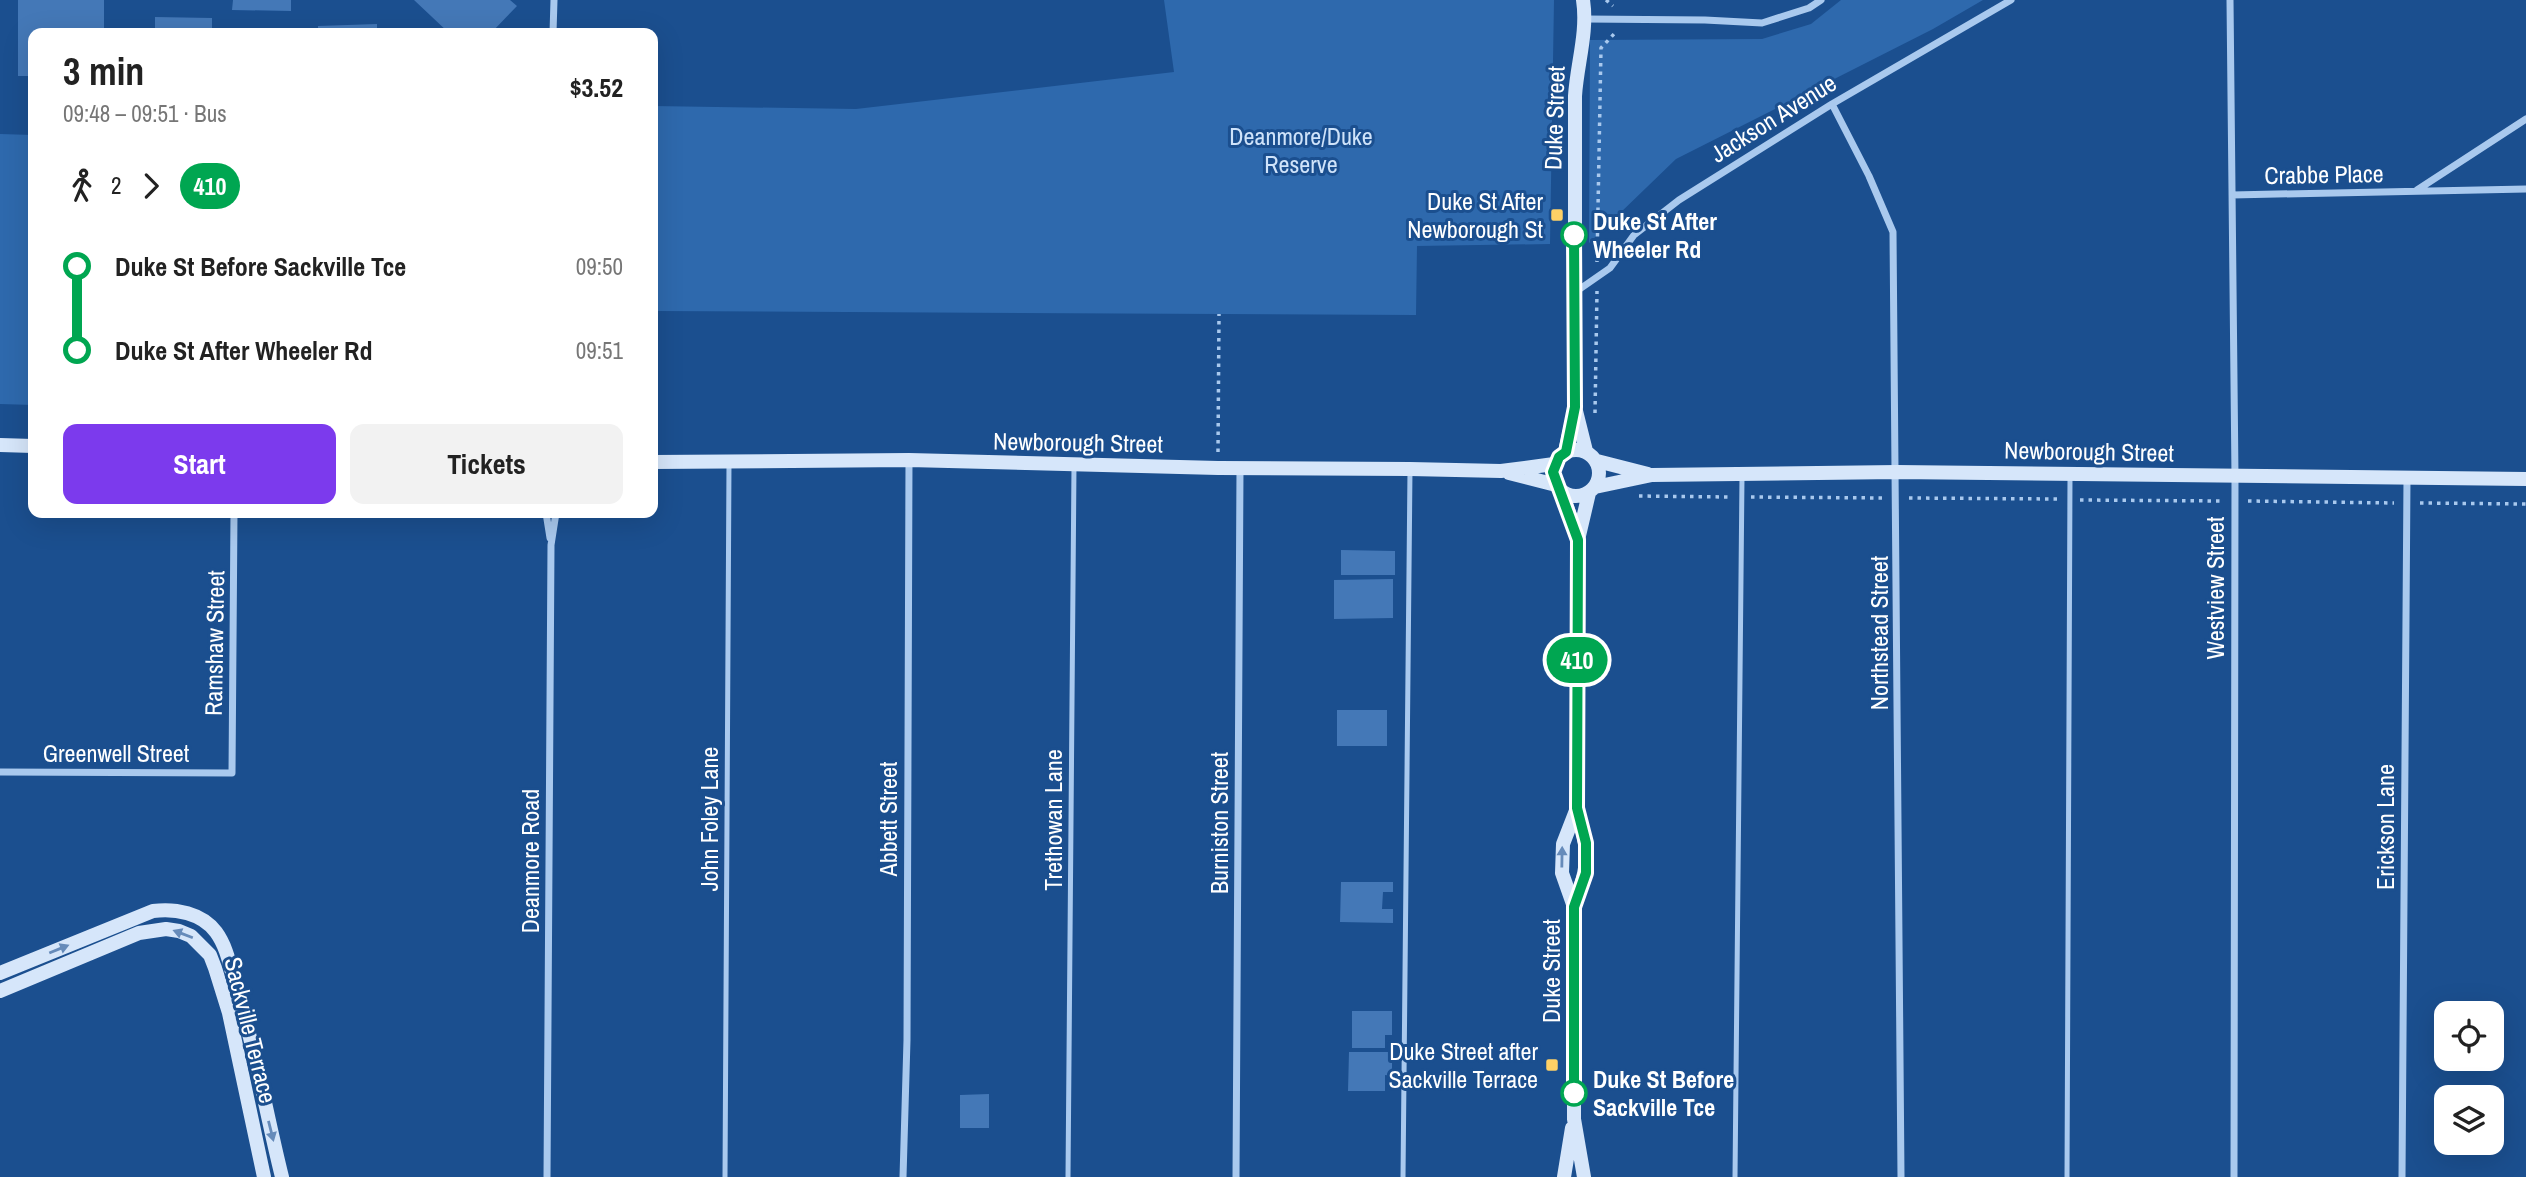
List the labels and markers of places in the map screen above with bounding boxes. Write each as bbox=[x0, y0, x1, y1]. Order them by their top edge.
place label: Duke St After Newborough St bbox=[1407, 185, 1544, 245]
place label: Duke St After Wheeler Rd bbox=[1593, 205, 1717, 265]
marker: Duke St After Newborough St bbox=[1549, 207, 1565, 223]
marker: Duke St After Wheeler Rd bbox=[1561, 222, 1587, 248]
place label: Duke Street after Sackville Terrace bbox=[1389, 1035, 1538, 1095]
marker: Duke Street after Sackville Terrace bbox=[1544, 1057, 1560, 1073]
place label: Duke St Before Sackville Tce bbox=[1593, 1063, 1734, 1123]
marker: Duke St Before Sackville Tce bbox=[1561, 1080, 1587, 1106]

